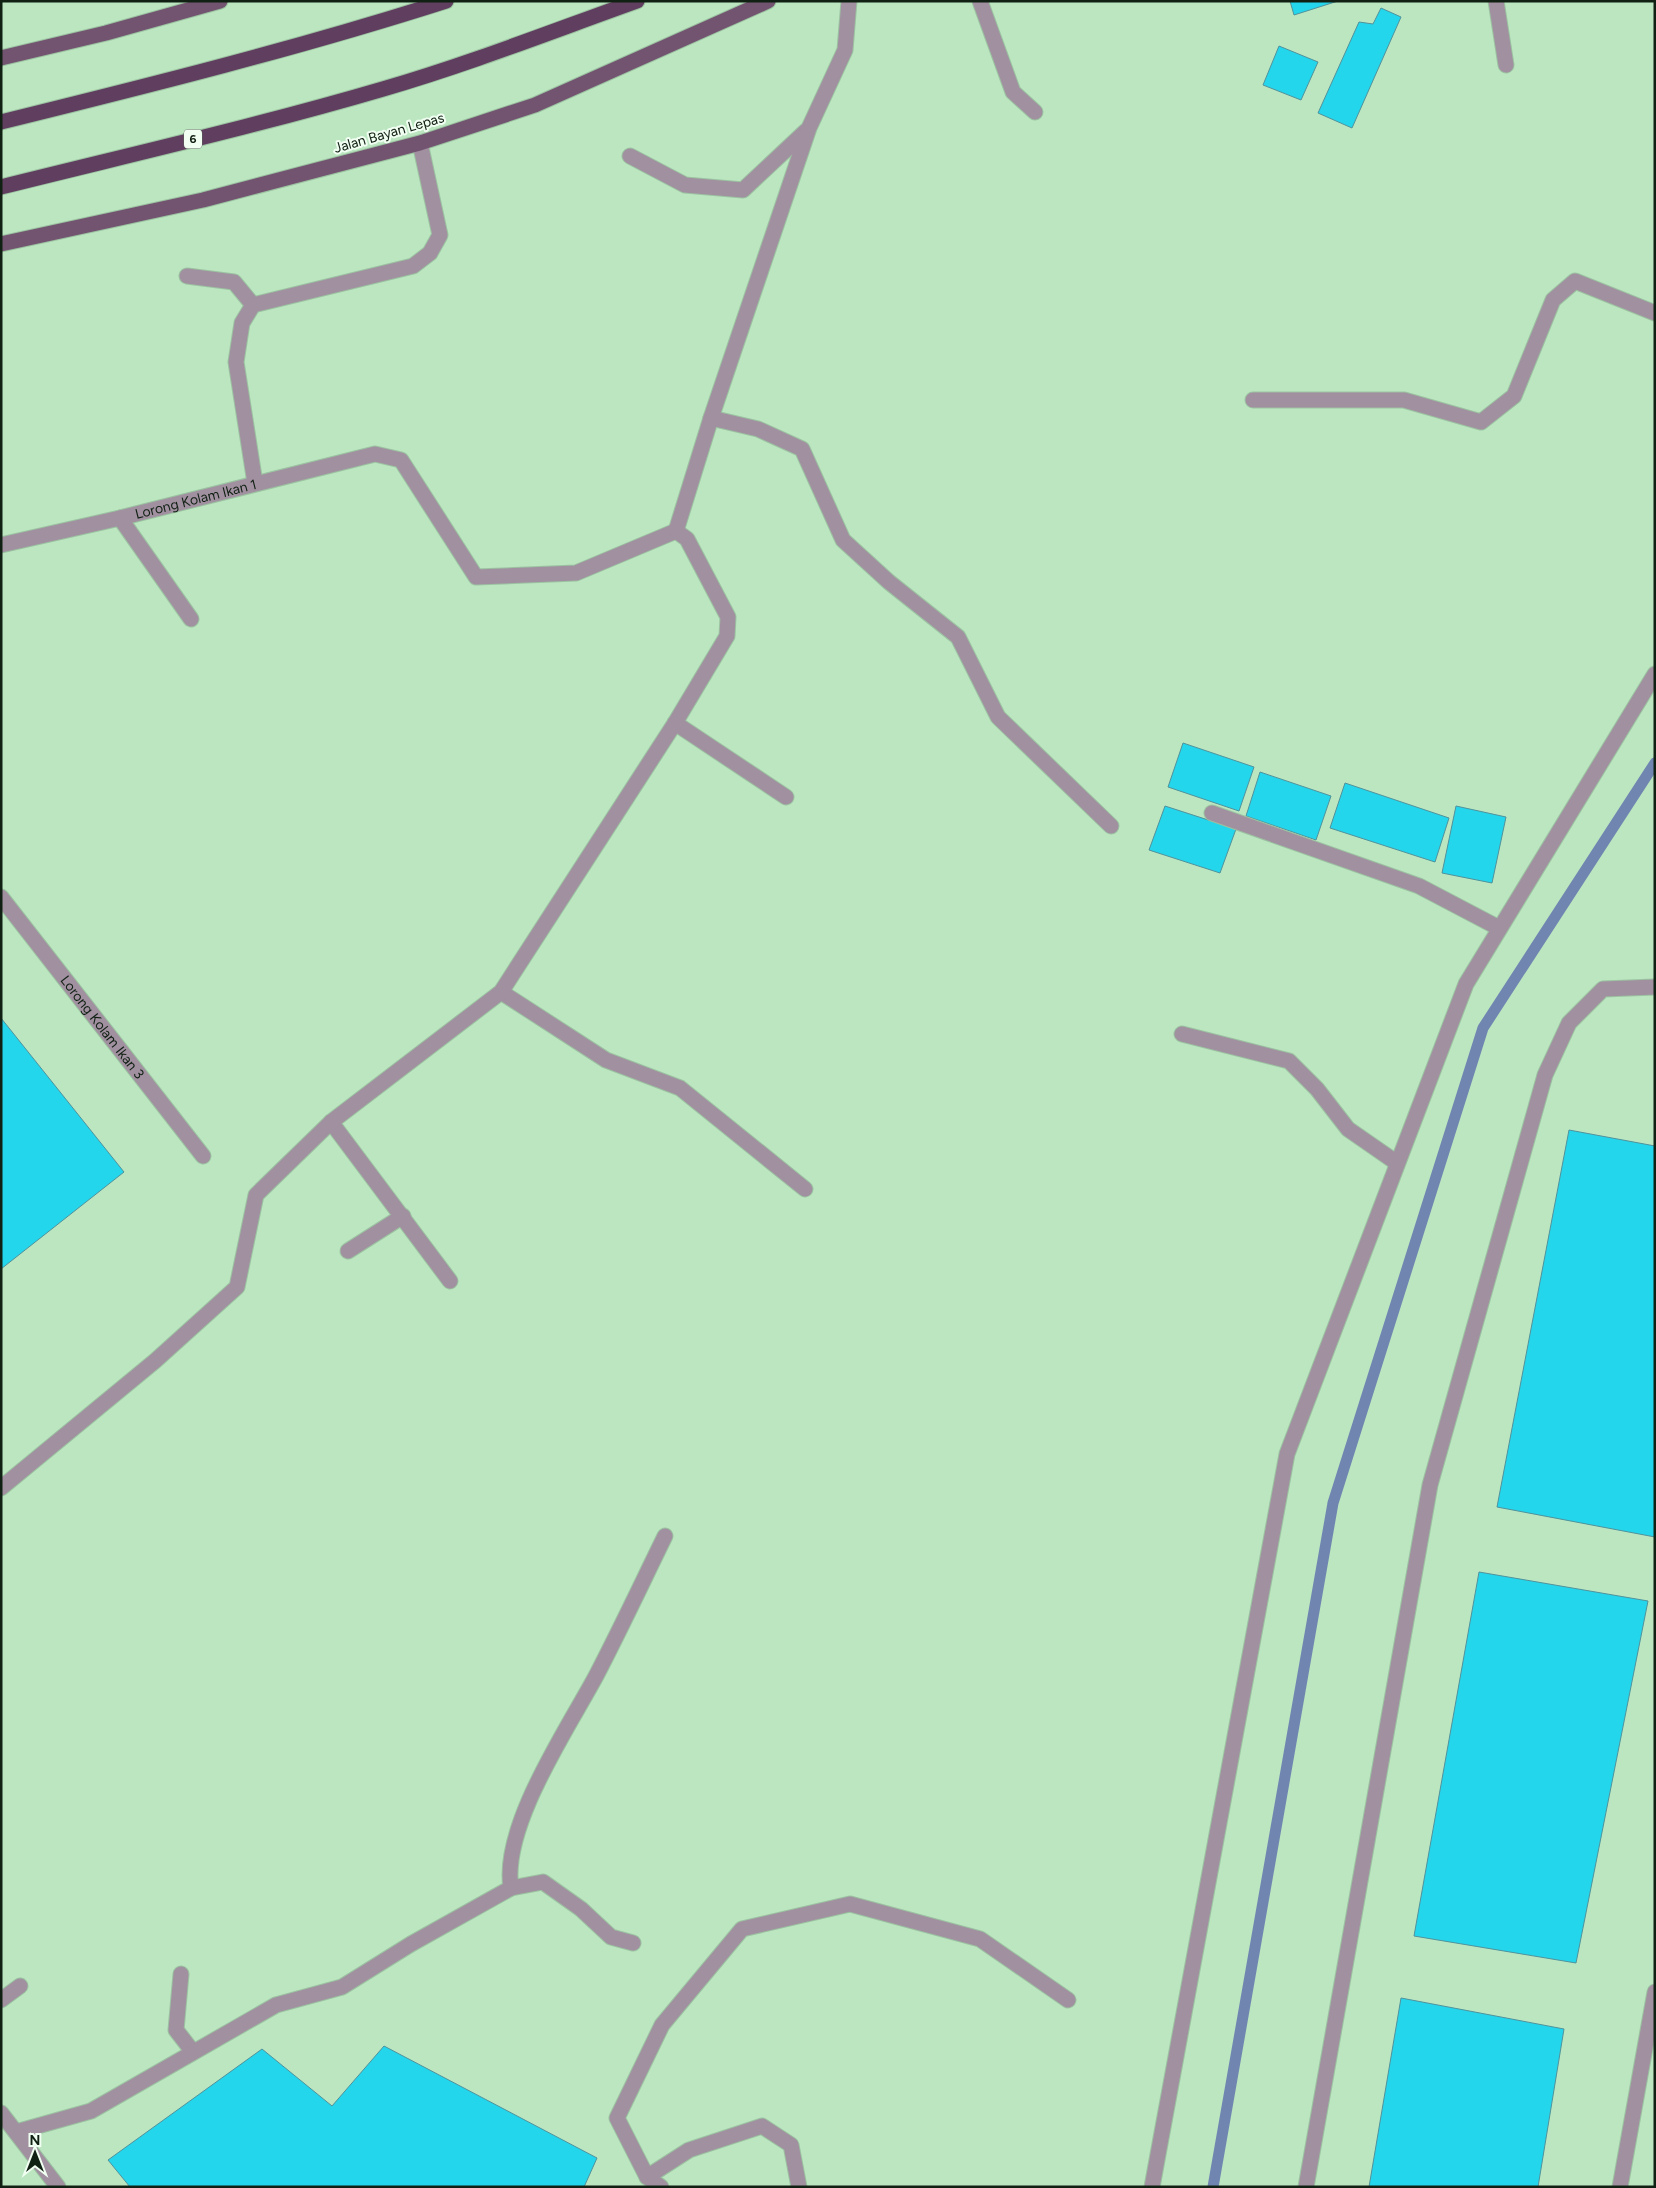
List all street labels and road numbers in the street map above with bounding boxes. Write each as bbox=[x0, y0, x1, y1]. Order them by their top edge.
street label: Jalan Bayan Lepas bbox=[332, 109, 446, 157]
road number: 6 bbox=[184, 130, 202, 148]
street label: Lorong Kolam Ikan 1 bbox=[133, 476, 258, 522]
street label: Lorong Kolam Ikan 3 bbox=[57, 972, 148, 1082]

